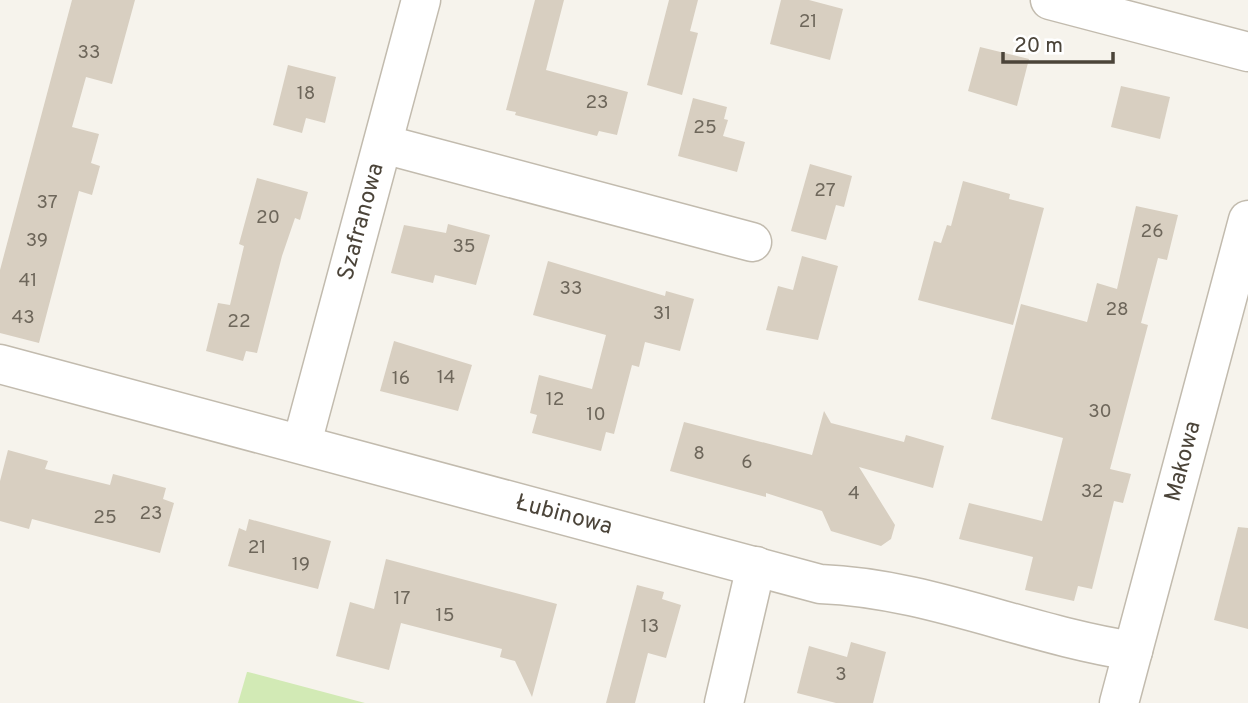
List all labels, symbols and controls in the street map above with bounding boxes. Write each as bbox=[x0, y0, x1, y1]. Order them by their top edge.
house number: 21 bbox=[799, 10, 817, 34]
scale bar bbox=[1003, 21, 1113, 65]
text: 20 m bbox=[1014, 33, 1063, 60]
house number: 33 bbox=[78, 41, 100, 65]
house number: 18 bbox=[297, 82, 315, 106]
house number: 23 bbox=[585, 91, 609, 115]
house number: 25 bbox=[693, 116, 717, 140]
street label: Szafranowa bbox=[332, 160, 391, 284]
house number: 27 bbox=[814, 179, 836, 203]
house number: 37 bbox=[36, 191, 58, 215]
house number: 20 bbox=[256, 206, 280, 230]
house number: 26 bbox=[1141, 220, 1163, 244]
house number: 39 bbox=[26, 229, 48, 253]
house number: 35 bbox=[452, 235, 476, 259]
house number: 41 bbox=[19, 269, 37, 293]
house number: 33 bbox=[560, 277, 582, 301]
house number: 28 bbox=[1105, 298, 1129, 322]
house number: 31 bbox=[653, 302, 671, 326]
house number: 43 bbox=[11, 306, 35, 330]
house number: 22 bbox=[227, 310, 251, 334]
house number: 14 bbox=[437, 366, 455, 390]
house number: 16 bbox=[392, 367, 410, 391]
house number: 12 bbox=[546, 388, 564, 412]
house number: 30 bbox=[1088, 400, 1112, 424]
house number: 10 bbox=[586, 403, 606, 427]
street label: Makowa bbox=[1159, 418, 1208, 505]
house number: 8 bbox=[693, 442, 705, 466]
house number: 6 bbox=[741, 451, 753, 475]
house number: 32 bbox=[1081, 480, 1103, 504]
house number: 4 bbox=[848, 482, 860, 506]
street label: Łubinowa bbox=[513, 489, 616, 542]
house number: 23 bbox=[139, 502, 163, 526]
house number: 25 bbox=[93, 506, 117, 530]
house number: 21 bbox=[248, 536, 266, 560]
house number: 19 bbox=[292, 553, 310, 577]
house number: 17 bbox=[394, 587, 411, 611]
house number: 15 bbox=[436, 604, 454, 628]
house number: 13 bbox=[641, 615, 659, 639]
house number: 3 bbox=[835, 663, 847, 687]

